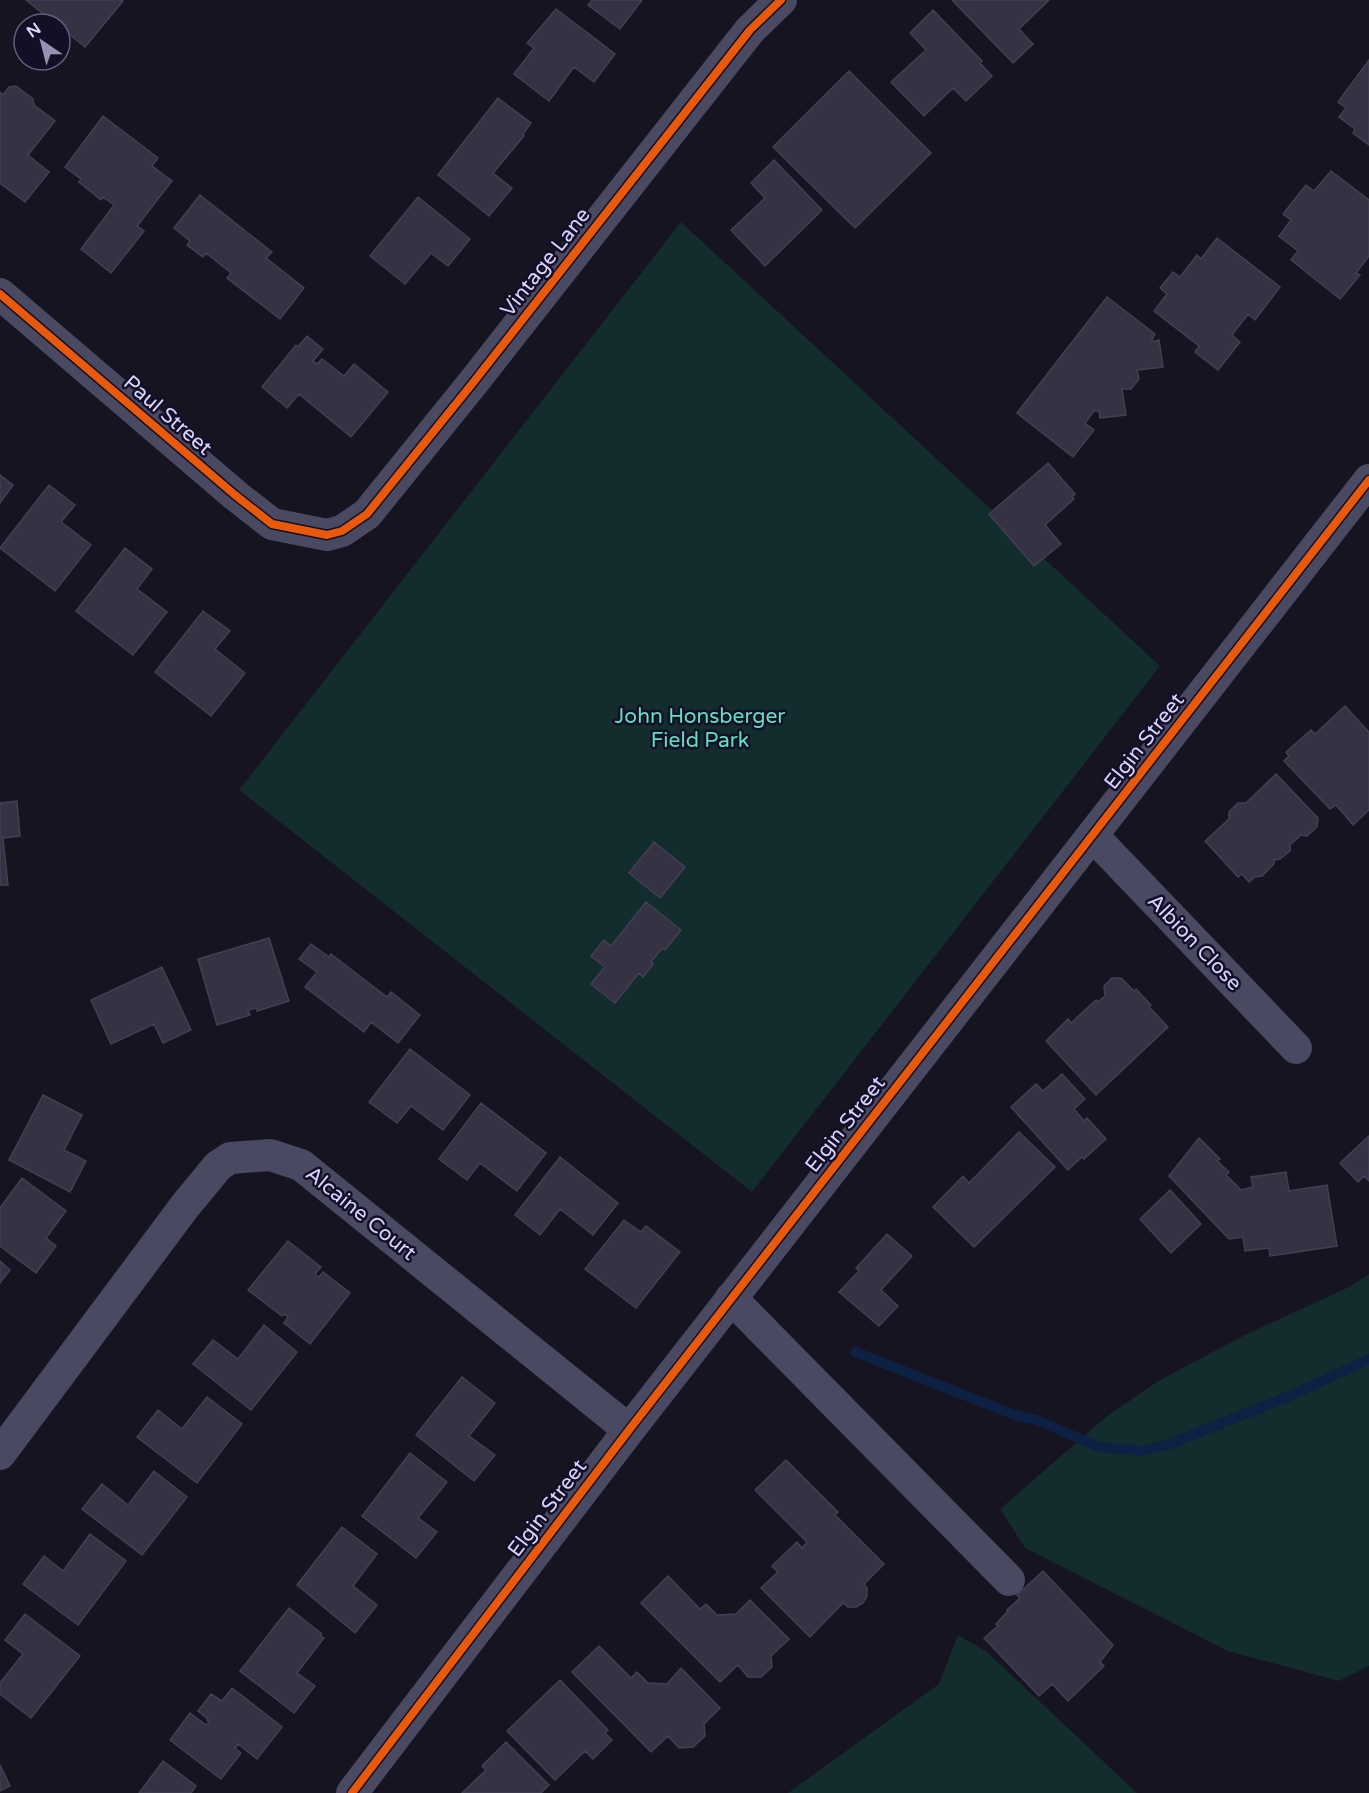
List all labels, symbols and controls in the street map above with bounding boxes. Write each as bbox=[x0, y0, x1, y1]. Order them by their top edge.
north arrow bbox=[12, 12, 72, 72]
text: N bbox=[23, 19, 45, 42]
street label: Vintage Lane bbox=[495, 203, 596, 322]
street label: Paul Street bbox=[118, 370, 217, 460]
street label: Elgin Street bbox=[1099, 688, 1190, 794]
park label: John Honsberger Field Park bbox=[615, 704, 785, 753]
street label: Albion Close bbox=[1142, 889, 1247, 996]
street label: Elgin Street bbox=[800, 1071, 891, 1177]
street label: Alcaine Court bbox=[300, 1161, 421, 1266]
street label: Elgin Street bbox=[503, 1455, 592, 1562]

